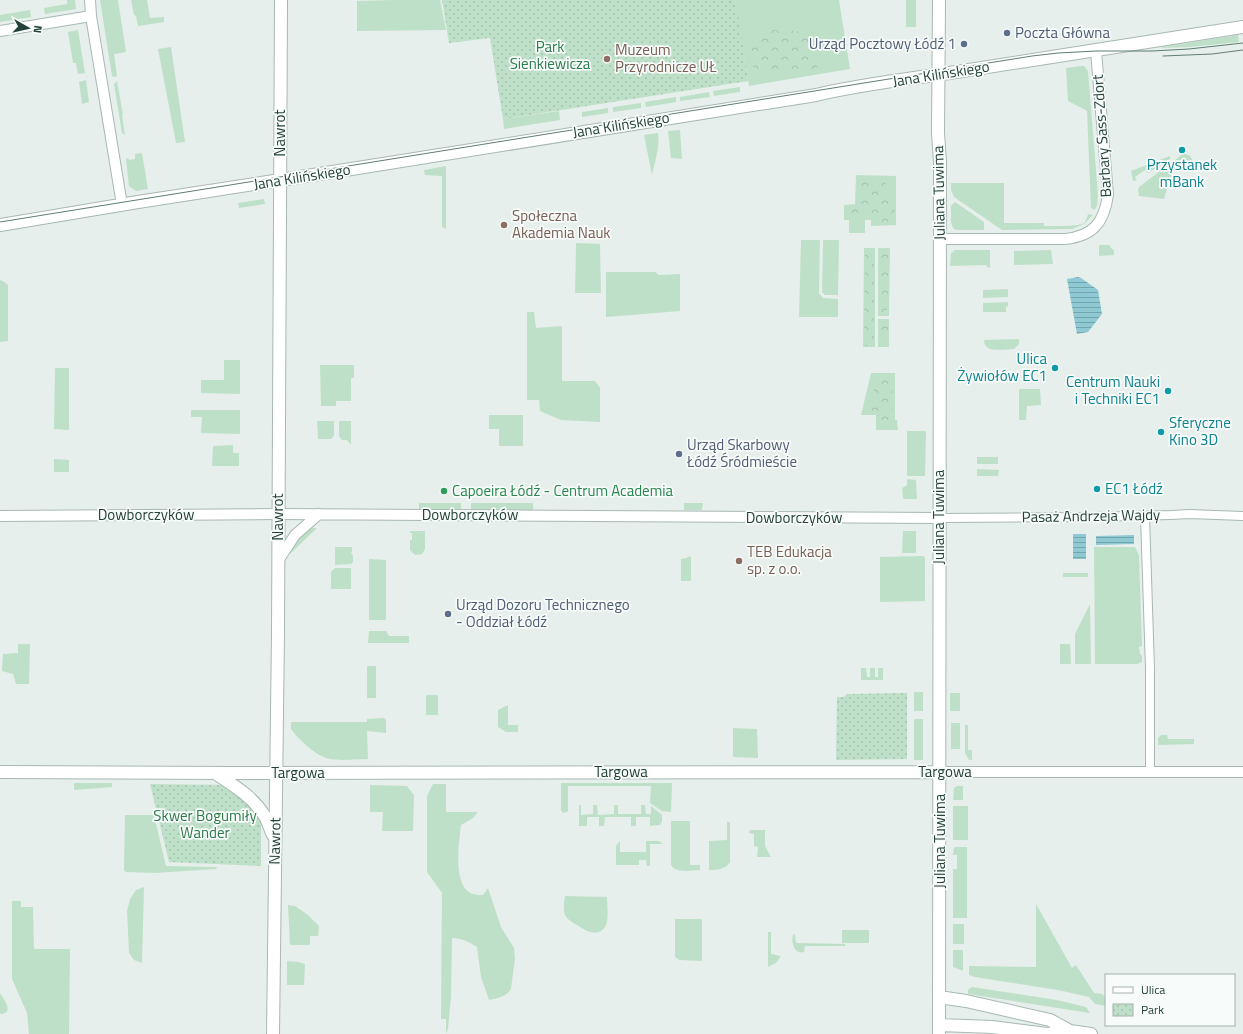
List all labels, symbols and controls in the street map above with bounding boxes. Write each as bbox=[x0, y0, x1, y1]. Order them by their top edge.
north arrow bbox=[8, 8, 48, 48]
place label: Poczta Główna bbox=[1015, 21, 1110, 44]
text: N bbox=[29, 25, 46, 34]
marker: Poczta Główna bbox=[1002, 28, 1012, 38]
place label: Urząd Pocztowy Łódź 1 bbox=[809, 32, 956, 55]
park label: Park Sienkiewicza bbox=[510, 35, 591, 75]
place label: Muzeum Przyrodnicze UŁ bbox=[615, 38, 717, 78]
marker: Urząd Pocztowy Łódź 1 bbox=[959, 39, 969, 49]
marker: Muzeum Przyrodnicze UŁ bbox=[602, 54, 612, 64]
street label: Jana Kilińskiego bbox=[891, 54, 991, 93]
street label: Barbary Sass-Zdort bbox=[1086, 73, 1117, 198]
street label: Jana Kilińskiego bbox=[571, 105, 671, 144]
street label: Nawrot bbox=[268, 109, 291, 157]
street label: Juliana Tuwima bbox=[926, 145, 951, 241]
marker: Przystanek mBank bbox=[1177, 145, 1187, 155]
place label: Przystanek mBank bbox=[1147, 153, 1217, 193]
street label: Jana Kilińskiego bbox=[252, 157, 352, 196]
place label: Społeczna Akademia Nauk bbox=[512, 204, 611, 244]
marker: Społeczna Akademia Nauk bbox=[499, 220, 509, 230]
place label: Ulica Żywiołów EC1 bbox=[957, 347, 1047, 387]
marker: Ulica Żywiołów EC1 bbox=[1050, 363, 1060, 373]
place label: Centrum Nauki i Techniki EC1 bbox=[1066, 370, 1160, 410]
marker: Centrum Nauki i Techniki EC1 bbox=[1163, 386, 1173, 396]
place label: Sferyczne Kino 3D bbox=[1169, 411, 1231, 451]
marker: Sferyczne Kino 3D bbox=[1156, 427, 1166, 437]
place label: Urząd Skarbowy Łódź Śródmieście bbox=[686, 433, 797, 473]
marker: Urząd Skarbowy Łódź Śródmieście bbox=[674, 449, 684, 459]
street label: Juliana Tuwima bbox=[927, 469, 950, 564]
place label: EC1 Łódź bbox=[1105, 477, 1163, 500]
place label: Capoeira Łódź - Centrum Academia bbox=[452, 479, 673, 502]
marker: EC1 Łódź bbox=[1092, 484, 1102, 494]
marker: Capoeira Łódź - Centrum Academia bbox=[439, 486, 449, 496]
street label: Nawrot bbox=[266, 493, 289, 541]
street label: Dowborczyków bbox=[98, 503, 194, 526]
street label: Dowborczyków bbox=[422, 503, 518, 526]
street label: Pasaż Andrzeja Wajdy bbox=[1022, 503, 1160, 528]
street label: Dowborczyków bbox=[746, 506, 842, 529]
place label: TEB Edukacja sp. z o.o. bbox=[747, 540, 832, 580]
marker: TEB Edukacja sp. z o.o. bbox=[734, 556, 744, 566]
place label: Urząd Dozoru Technicznego - Oddział Łódź bbox=[456, 593, 630, 633]
marker: Urząd Dozoru Technicznego - Oddział Łódź bbox=[443, 609, 453, 619]
street label: Targowa bbox=[594, 760, 648, 783]
street label: Targowa bbox=[918, 760, 972, 783]
street label: Targowa bbox=[271, 761, 325, 784]
street label: Juliana Tuwima bbox=[928, 793, 951, 888]
park label: Skwer Bogumiły Wander bbox=[153, 804, 257, 844]
street label: Nawrot bbox=[263, 816, 286, 865]
legend bbox=[1105, 974, 1235, 1026]
text: Ulica bbox=[1141, 980, 1165, 999]
text: Park bbox=[1141, 1000, 1164, 1019]

